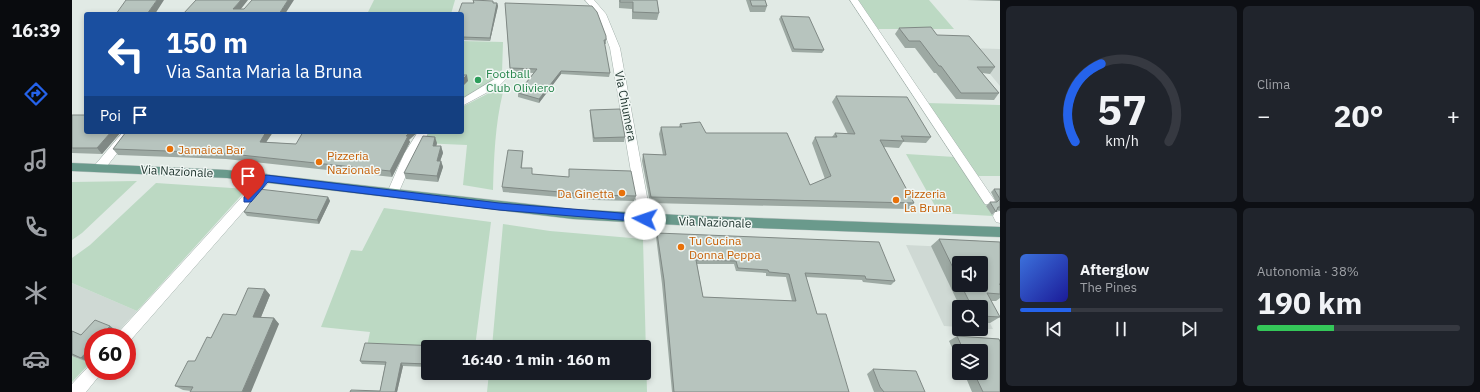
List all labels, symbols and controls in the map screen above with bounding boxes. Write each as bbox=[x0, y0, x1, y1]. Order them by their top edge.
text: 16:39 bbox=[11, 19, 61, 42]
text: 150 m bbox=[166, 24, 248, 61]
icon: left bbox=[100, 28, 152, 80]
text: Via Santa Maria la Bruna bbox=[166, 60, 362, 83]
place label: Football Club Oliviero bbox=[486, 66, 555, 95]
street label: Via Chiumera bbox=[612, 69, 640, 143]
marker: Football Club Oliviero bbox=[473, 75, 483, 85]
text: Clima bbox=[1257, 76, 1290, 93]
icon: directions bbox=[22, 80, 50, 108]
text: 57 bbox=[1097, 82, 1146, 136]
text: 20° bbox=[1333, 96, 1384, 135]
text: − bbox=[1257, 101, 1270, 130]
text: + bbox=[1447, 101, 1460, 130]
icon: arrive bbox=[129, 104, 151, 126]
text: Poi bbox=[100, 106, 121, 125]
text: km/h bbox=[1105, 131, 1138, 150]
place label: Jamaica Bar bbox=[178, 142, 245, 157]
marker: Jamaica Bar bbox=[165, 144, 175, 154]
icon: music bbox=[22, 146, 50, 174]
place label: Pizzeria Nazionale bbox=[327, 148, 381, 177]
marker: Pizzeria Nazionale bbox=[314, 157, 324, 167]
pin bbox=[231, 159, 265, 200]
street label: Via Nazionale bbox=[140, 162, 214, 180]
icon: arrive bbox=[237, 165, 259, 187]
place label: Da Ginetta bbox=[557, 186, 615, 201]
place label: Pizzeria La Bruna bbox=[904, 186, 952, 215]
marker: Da Ginetta bbox=[617, 188, 627, 198]
marker: Pizzeria La Bruna bbox=[891, 195, 901, 205]
position arrow bbox=[624, 198, 666, 240]
icon: phone bbox=[22, 213, 50, 241]
street label: Via Nazionale bbox=[678, 213, 752, 231]
place label: Tu Cucina Donna Peppa bbox=[689, 233, 761, 262]
marker: Tu Cucina Donna Peppa bbox=[676, 242, 686, 252]
map controls bbox=[952, 256, 988, 380]
button: sound bbox=[952, 256, 988, 292]
text: Afterglow bbox=[1080, 260, 1149, 279]
text: Autonomia · 38% bbox=[1257, 263, 1359, 280]
icon: climate bbox=[22, 279, 50, 307]
text: The Pines bbox=[1080, 279, 1137, 296]
text: 190 km bbox=[1257, 283, 1362, 322]
button: search bbox=[952, 300, 988, 336]
icon: previous bbox=[1043, 318, 1065, 340]
icon: pause bbox=[1110, 318, 1132, 340]
icon: next bbox=[1178, 318, 1200, 340]
speed limit sign: 60 bbox=[84, 328, 136, 380]
button: layers bbox=[952, 344, 988, 380]
icon: car bbox=[22, 345, 50, 373]
text: 16:40 · 1 min · 160 m bbox=[462, 350, 610, 369]

